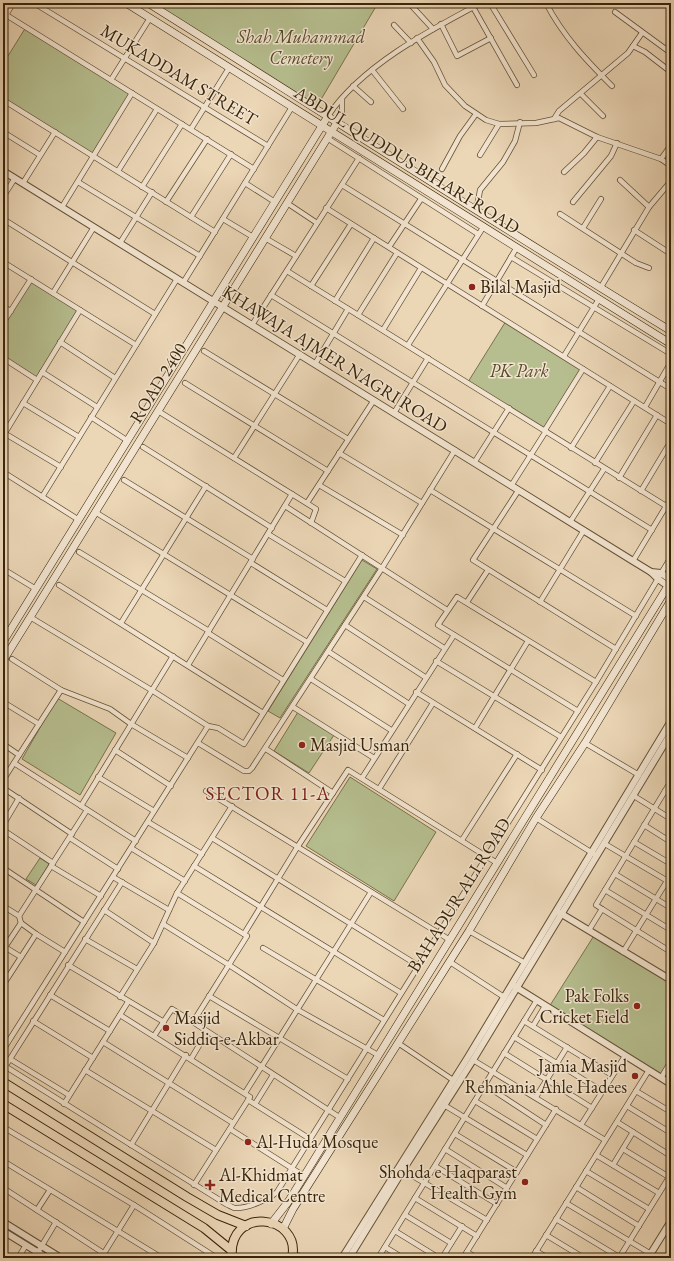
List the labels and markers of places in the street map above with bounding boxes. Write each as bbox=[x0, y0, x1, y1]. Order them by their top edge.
place label: Bilal Masjid bbox=[480, 275, 562, 298]
marker: Bilal Masjid bbox=[467, 282, 477, 292]
place label: Masjid Usman bbox=[310, 733, 410, 756]
marker: Masjid Usman bbox=[297, 740, 307, 750]
place label: Pak Folks Cricket Field bbox=[540, 984, 630, 1028]
marker: Pak Folks Cricket Field bbox=[632, 1001, 642, 1011]
place label: Masjid Siddiq-e-Akbar bbox=[174, 1006, 279, 1050]
marker: Masjid Siddiq-e-Akbar bbox=[161, 1023, 171, 1033]
place label: Jamia Masjid Rehmania Ahle Hadees bbox=[465, 1054, 628, 1098]
marker: Jamia Masjid Rehmania Ahle Hadees bbox=[630, 1071, 640, 1081]
place label: Al-Huda Mosque bbox=[255, 1130, 378, 1153]
marker: Al-Huda Mosque bbox=[243, 1137, 253, 1147]
place label: Shohda e Haqparast Health Gym bbox=[379, 1160, 517, 1204]
place label: Al-Khidmat Medical Centre bbox=[218, 1163, 325, 1207]
marker: Shohda e Haqparast Health Gym bbox=[520, 1177, 530, 1187]
marker: Al-Khidmat Medical Centre bbox=[204, 1179, 216, 1191]

